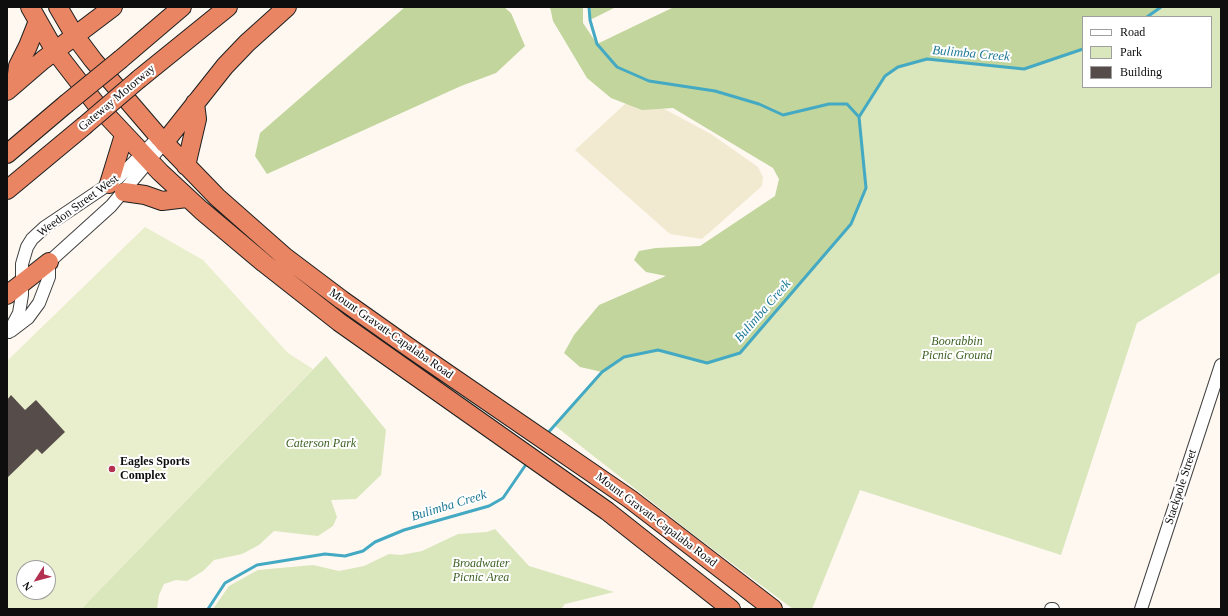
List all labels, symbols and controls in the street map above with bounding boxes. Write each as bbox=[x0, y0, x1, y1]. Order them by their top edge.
legend bbox=[1082, 16, 1212, 88]
text: Road bbox=[1120, 25, 1145, 39]
water label: Bulimba Creek bbox=[932, 43, 1010, 65]
text: Park bbox=[1120, 45, 1142, 59]
street label: Gateway Motorway bbox=[76, 62, 158, 134]
text: Building bbox=[1120, 65, 1162, 79]
street label: Weedon Street West bbox=[35, 172, 121, 240]
water label: Bulimba Creek bbox=[732, 277, 794, 345]
street label: Mount Gravatt-Capalaba Road bbox=[326, 286, 456, 382]
park label: Boorabbin Picnic Ground bbox=[922, 335, 992, 363]
park label: Caterson Park bbox=[286, 437, 356, 451]
street label: Stackpole Street bbox=[1162, 448, 1200, 526]
place label: Eagles Sports Complex bbox=[120, 455, 190, 483]
marker: Eagles Sports Complex bbox=[107, 464, 117, 474]
street label: Mount Gravatt-Capalaba Road bbox=[593, 470, 719, 570]
water label: Bulimba Creek bbox=[409, 487, 489, 525]
park label: Broadwater Picnic Area bbox=[453, 557, 509, 585]
north arrow bbox=[16, 560, 56, 600]
text: N bbox=[20, 580, 34, 593]

